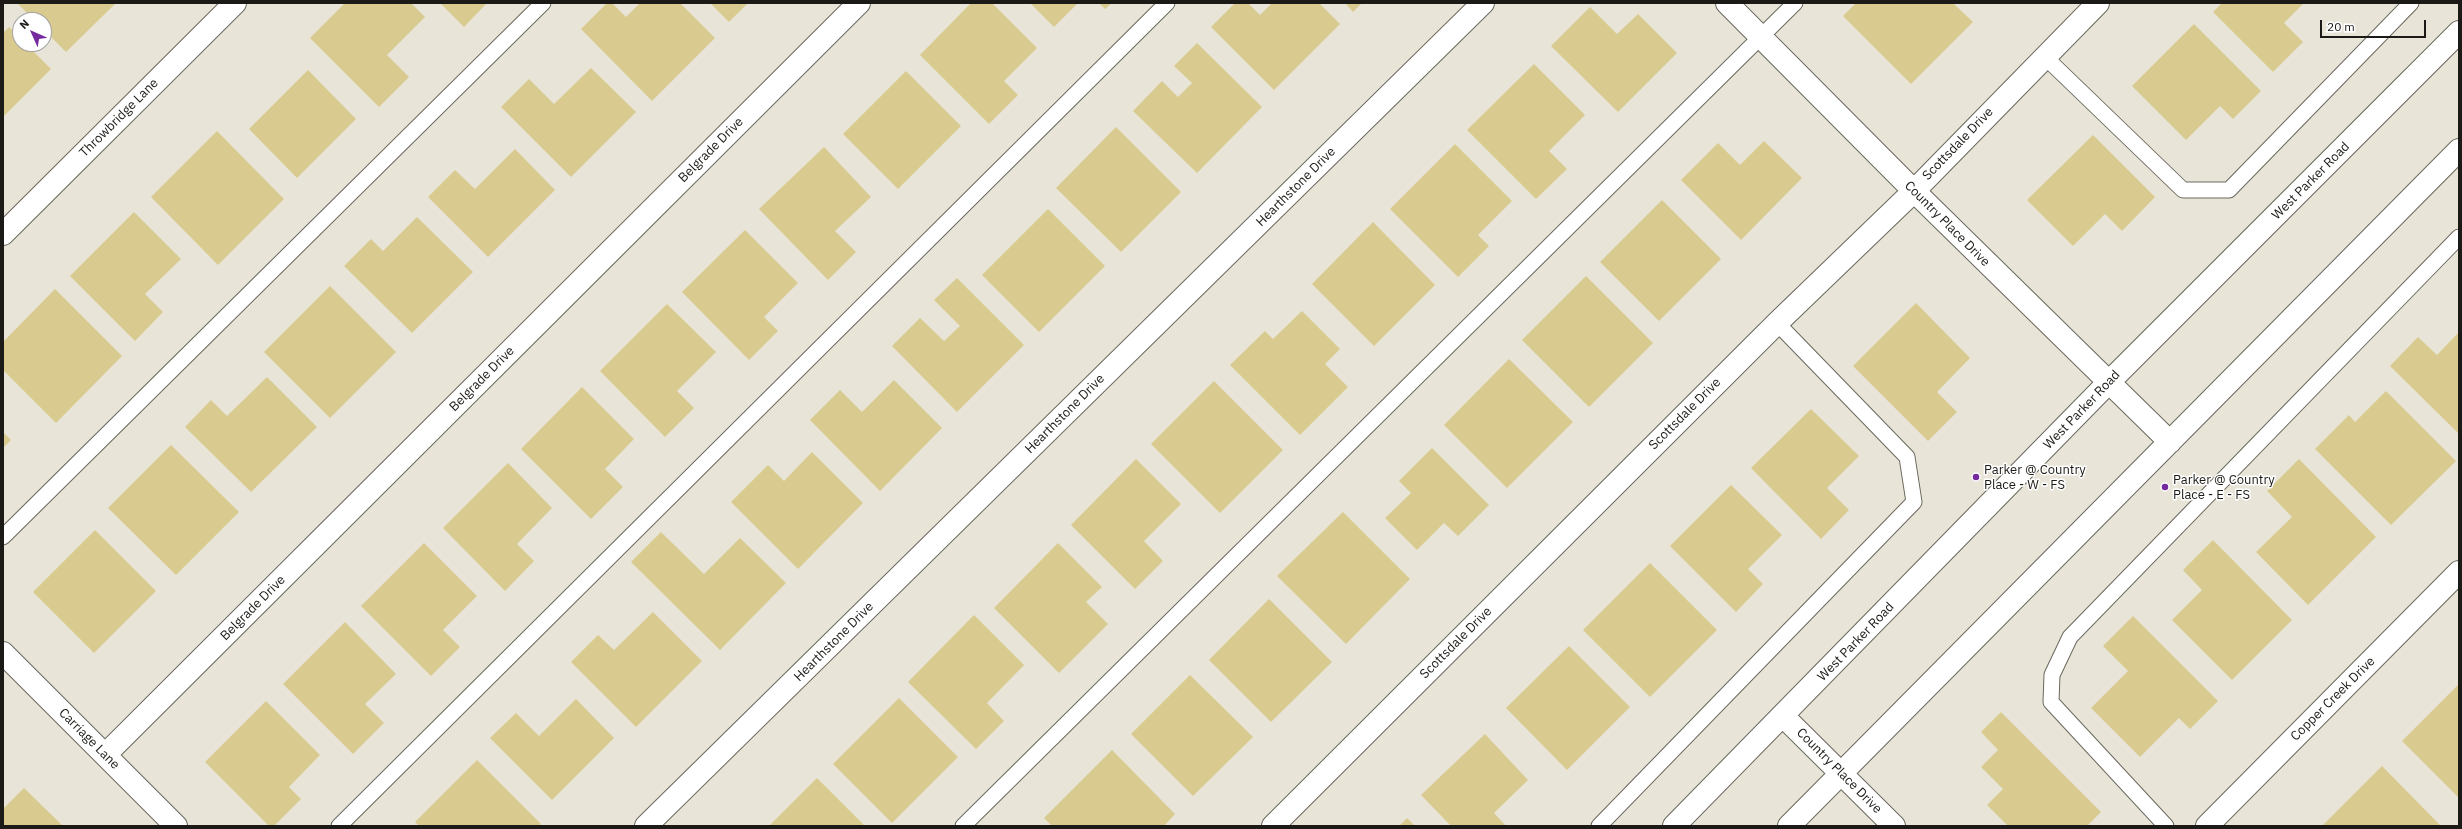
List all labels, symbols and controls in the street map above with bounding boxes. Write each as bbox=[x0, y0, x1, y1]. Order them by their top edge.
north arrow bbox=[12, 12, 52, 52]
scale bar bbox=[2322, 12, 2428, 38]
text: N bbox=[16, 16, 32, 32]
text: 20 m bbox=[2327, 19, 2355, 34]
street label: Throwbridge Lane bbox=[76, 75, 162, 161]
street label: Scottsdale Drive bbox=[1919, 104, 1997, 184]
street label: Belgrade Drive bbox=[675, 114, 747, 186]
street label: West Parker Road bbox=[2269, 139, 2353, 223]
street label: Hearthstone Drive bbox=[1253, 144, 1339, 230]
street label: Country Place Drive bbox=[1901, 178, 1993, 270]
street label: Belgrade Drive bbox=[446, 343, 518, 415]
street label: West Parker Road bbox=[2040, 367, 2124, 453]
street label: Hearthstone Drive bbox=[1022, 371, 1108, 457]
street label: Scottsdale Drive bbox=[1646, 375, 1724, 453]
place label: Parker @ Country Place - W - FS bbox=[1984, 462, 2086, 493]
marker: Parker @ Country Place - W - FS bbox=[1971, 472, 1981, 482]
place label: Parker @ Country Place - E - FS bbox=[2173, 472, 2275, 503]
marker: Parker @ Country Place - E - FS bbox=[2160, 482, 2170, 492]
street label: Belgrade Drive bbox=[217, 572, 289, 644]
street label: Hearthstone Drive bbox=[791, 599, 877, 685]
street label: West Parker Road bbox=[1814, 599, 1898, 685]
street label: Scottsdale Drive bbox=[1417, 604, 1495, 682]
street label: Copper Creek Drive bbox=[2288, 654, 2378, 744]
street label: Carriage Lane bbox=[55, 705, 123, 773]
street label: Country Place Drive bbox=[1793, 725, 1885, 817]

